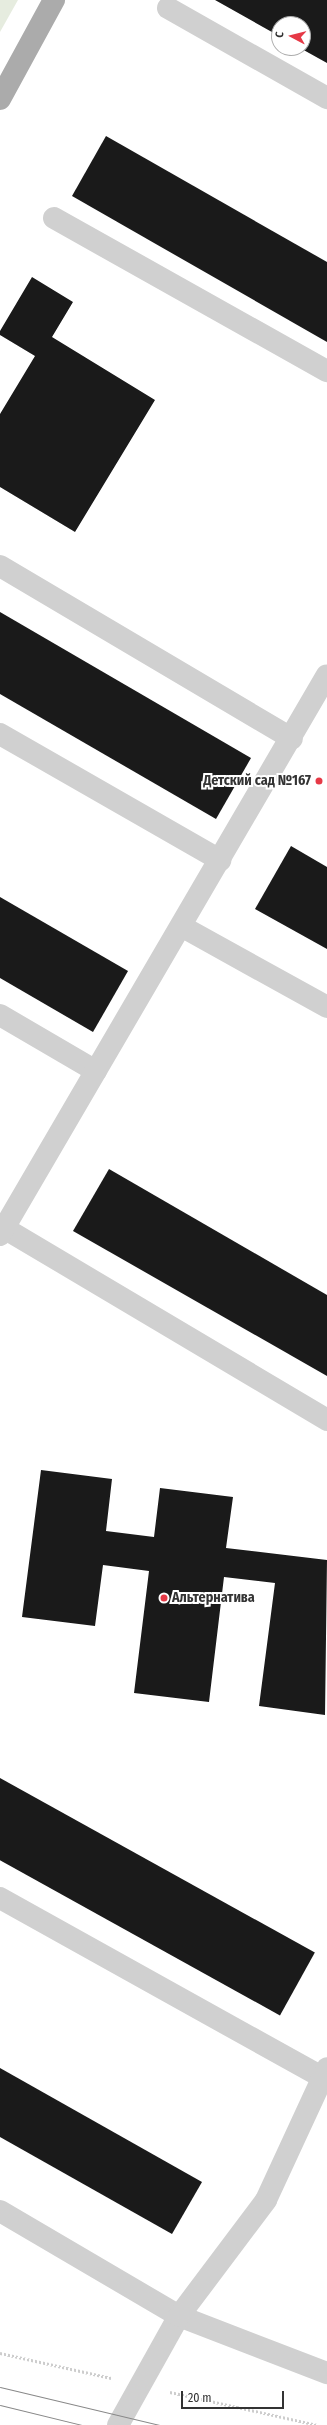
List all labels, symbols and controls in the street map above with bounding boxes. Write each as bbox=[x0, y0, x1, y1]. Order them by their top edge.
north arrow bbox=[271, 16, 311, 56]
text: С bbox=[273, 31, 286, 38]
place label: Детский сад №167 bbox=[203, 773, 311, 789]
marker: Детский сад №167 bbox=[314, 776, 324, 786]
place label: Альтернатива bbox=[172, 1590, 255, 1606]
marker: Альтернатива bbox=[159, 1593, 169, 1603]
scale bar bbox=[183, 2383, 286, 2409]
text: 20 m bbox=[188, 2391, 212, 2405]

